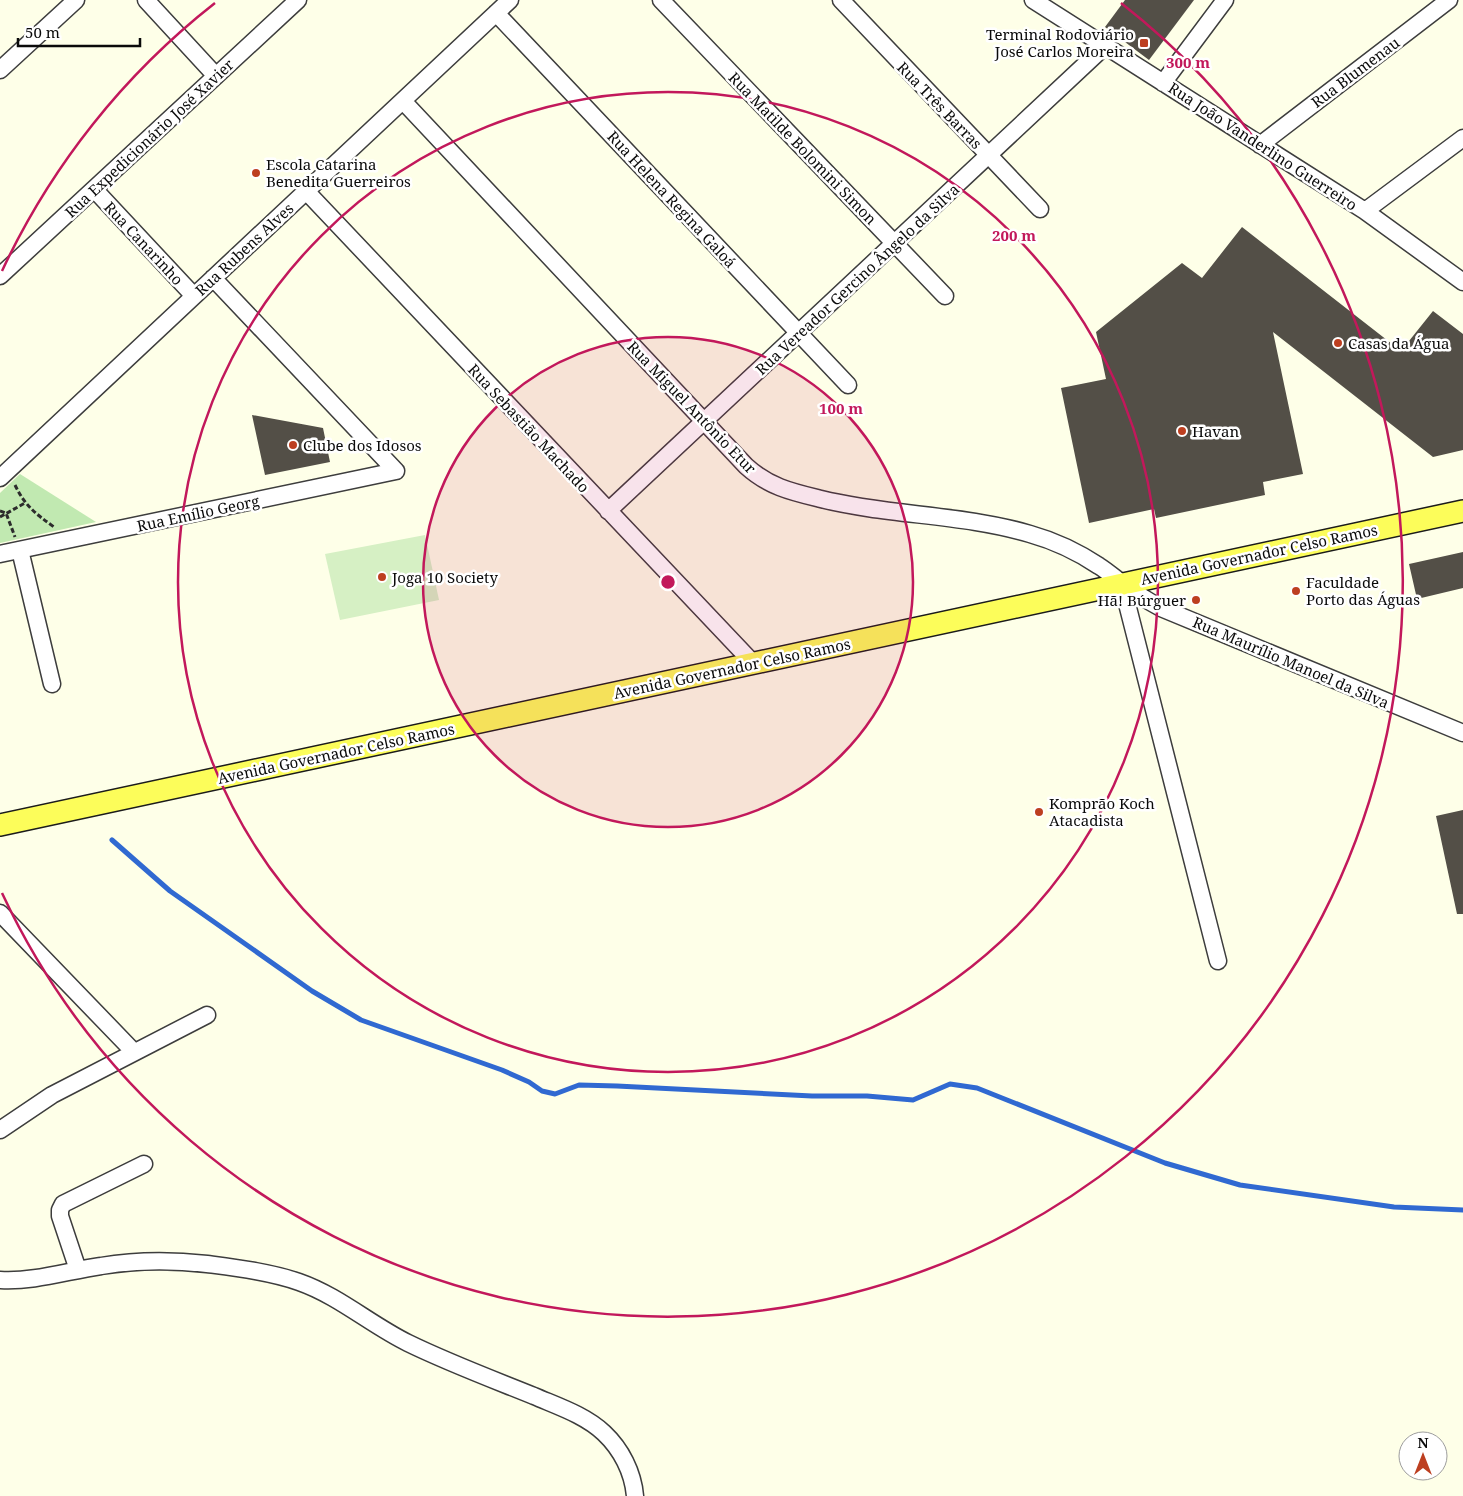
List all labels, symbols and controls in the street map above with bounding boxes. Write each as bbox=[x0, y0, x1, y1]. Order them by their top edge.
scale bar bbox=[18, 15, 140, 47]
text: 50 m bbox=[25, 22, 60, 42]
place label: Terminal Rodoviário José Carlos Moreira bbox=[986, 24, 1134, 61]
street label: Rua Blumenau bbox=[1307, 32, 1404, 112]
marker: Terminal Rodoviário José Carlos Moreira bbox=[1138, 37, 1150, 49]
text: 300 m bbox=[1166, 52, 1210, 72]
street label: Rua Expedicionário José Xavier bbox=[60, 54, 238, 222]
street label: Rua Três Barras bbox=[893, 57, 987, 153]
street label: Rua Matilde Bolomini Simon bbox=[725, 67, 882, 229]
street label: Rua João Vanderlino Guerreiro bbox=[1165, 77, 1361, 215]
street label: Rua Helena Regina Galoá bbox=[603, 126, 741, 272]
place label: Escola Catarina Benedita Guerreiros bbox=[266, 154, 411, 191]
marker: Escola Catarina Benedita Guerreiros bbox=[250, 167, 262, 179]
street label: Rua Vereador Gercino Ângelo da Silva bbox=[751, 179, 963, 379]
street label: Rua Canarinho bbox=[100, 197, 188, 289]
street label: Rua Rubens Alves bbox=[191, 198, 298, 300]
text: 200 m bbox=[992, 225, 1036, 245]
place label: Casas da Água bbox=[1348, 333, 1449, 353]
street label: Rua Miguel Antônio Etur bbox=[623, 336, 761, 478]
marker: Casas da Água bbox=[1332, 337, 1344, 349]
street label: Rua Sebastião Machado bbox=[464, 359, 594, 497]
text: 100 m bbox=[819, 398, 863, 418]
place label: Havan bbox=[1192, 421, 1239, 441]
marker: Havan bbox=[1176, 425, 1188, 437]
place label: Clube dos Idosos bbox=[303, 435, 422, 455]
marker: Clube dos Idosos bbox=[287, 439, 299, 451]
street label: Rua Emílio Georg bbox=[135, 490, 261, 536]
street label: Avenida Governador Celso Ramos bbox=[1139, 519, 1379, 589]
place label: Joga 10 Society bbox=[391, 567, 498, 587]
marker: Joga 10 Society bbox=[376, 571, 388, 583]
place label: Faculdade Porto das Águas bbox=[1306, 572, 1420, 609]
centre of rings bbox=[659, 573, 677, 591]
marker: Faculdade Porto das Águas bbox=[1290, 585, 1302, 597]
place label: Hã! Búrguer bbox=[1098, 590, 1186, 610]
marker: Hã! Búrguer bbox=[1190, 594, 1202, 606]
street label: Rua Maurílio Manoel da Silva bbox=[1190, 612, 1392, 712]
street label: Avenida Governador Celso Ramos bbox=[612, 633, 852, 703]
street label: Avenida Governador Celso Ramos bbox=[216, 718, 456, 788]
place label: Komprão Koch Atacadista bbox=[1049, 793, 1155, 830]
marker: Komprão Koch Atacadista bbox=[1033, 806, 1045, 818]
north arrow bbox=[1398, 1431, 1448, 1481]
text: N bbox=[1417, 1433, 1429, 1452]

